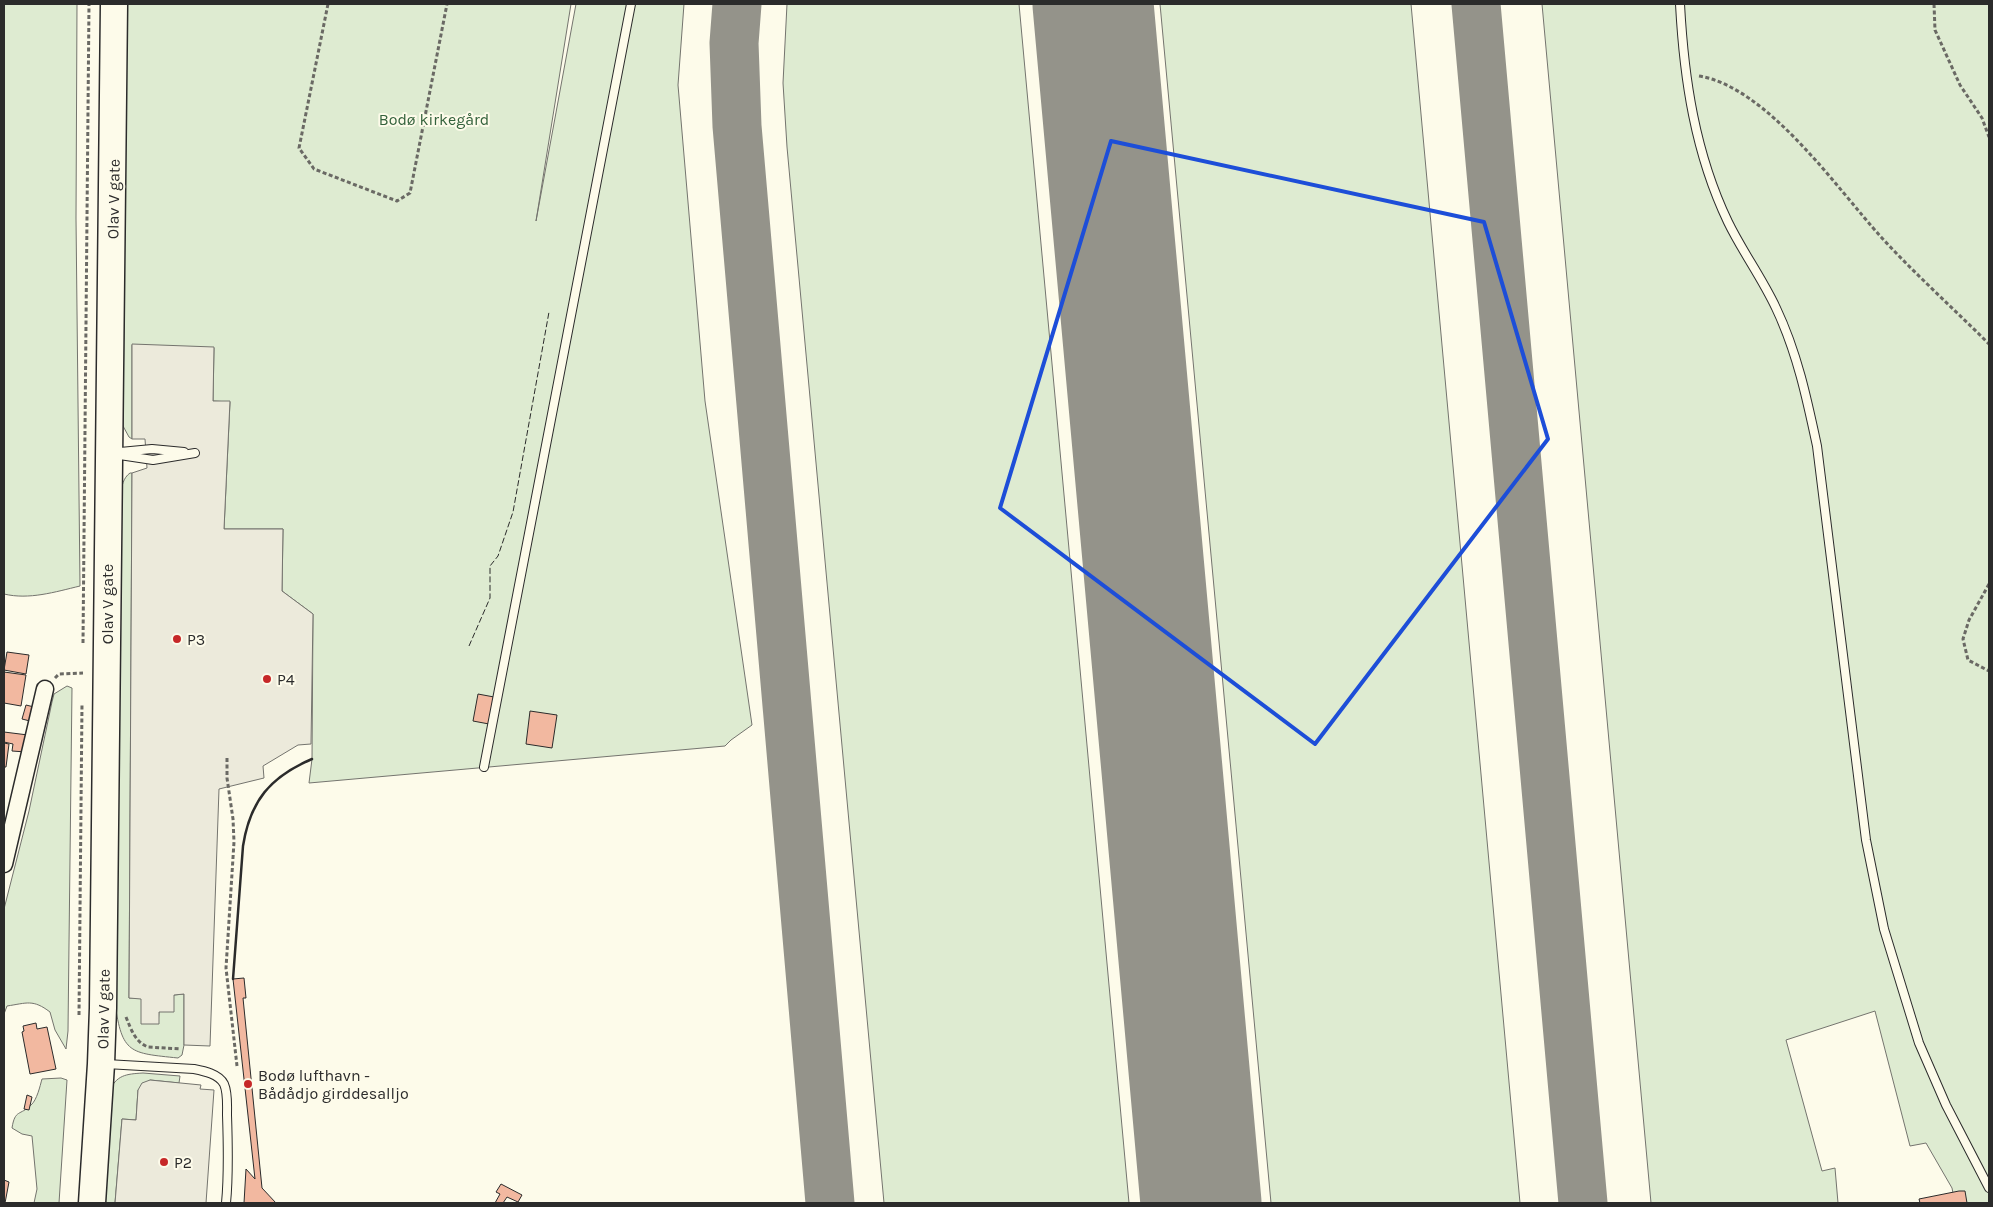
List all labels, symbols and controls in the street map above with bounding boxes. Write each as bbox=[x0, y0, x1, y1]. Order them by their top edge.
park label: Bodø kirkegård bbox=[379, 110, 489, 129]
street label: Olav V gate bbox=[103, 159, 124, 239]
street label: Olav V gate bbox=[98, 564, 117, 644]
place label: P3 bbox=[187, 630, 205, 649]
marker: P3 bbox=[171, 633, 183, 645]
place label: P4 bbox=[277, 670, 295, 689]
marker: P4 bbox=[261, 673, 273, 685]
street label: Olav V gate bbox=[93, 969, 114, 1049]
place label: Bodø lufthavn - Bådådjo girddesalljo bbox=[258, 1066, 409, 1103]
marker: Bodø lufthavn - Bådådjo girddesalljo bbox=[242, 1078, 254, 1090]
place label: P2 bbox=[174, 1153, 192, 1172]
marker: P2 bbox=[158, 1156, 170, 1168]

